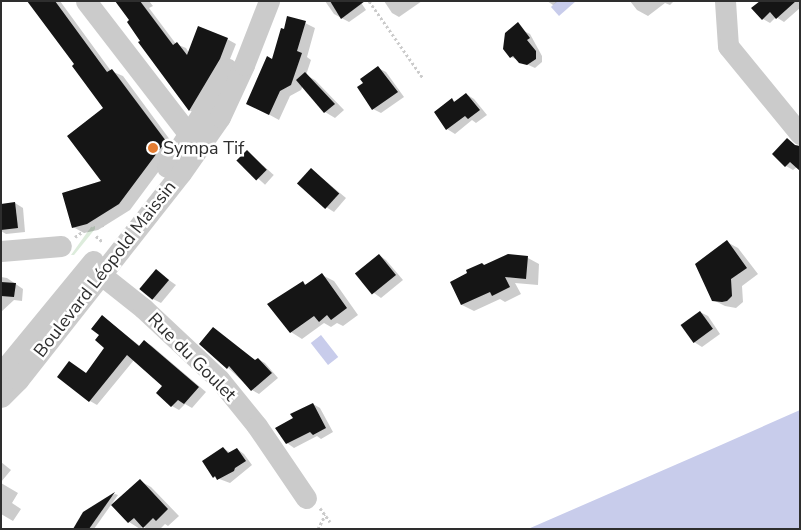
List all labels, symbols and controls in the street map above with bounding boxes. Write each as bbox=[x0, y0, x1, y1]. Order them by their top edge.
place label: Sympa Tif bbox=[163, 137, 244, 159]
marker: Sympa Tif bbox=[147, 142, 159, 154]
street label: Boulevard Léopold Maissin bbox=[29, 176, 181, 362]
street label: Rue du Goulet bbox=[143, 308, 241, 406]

